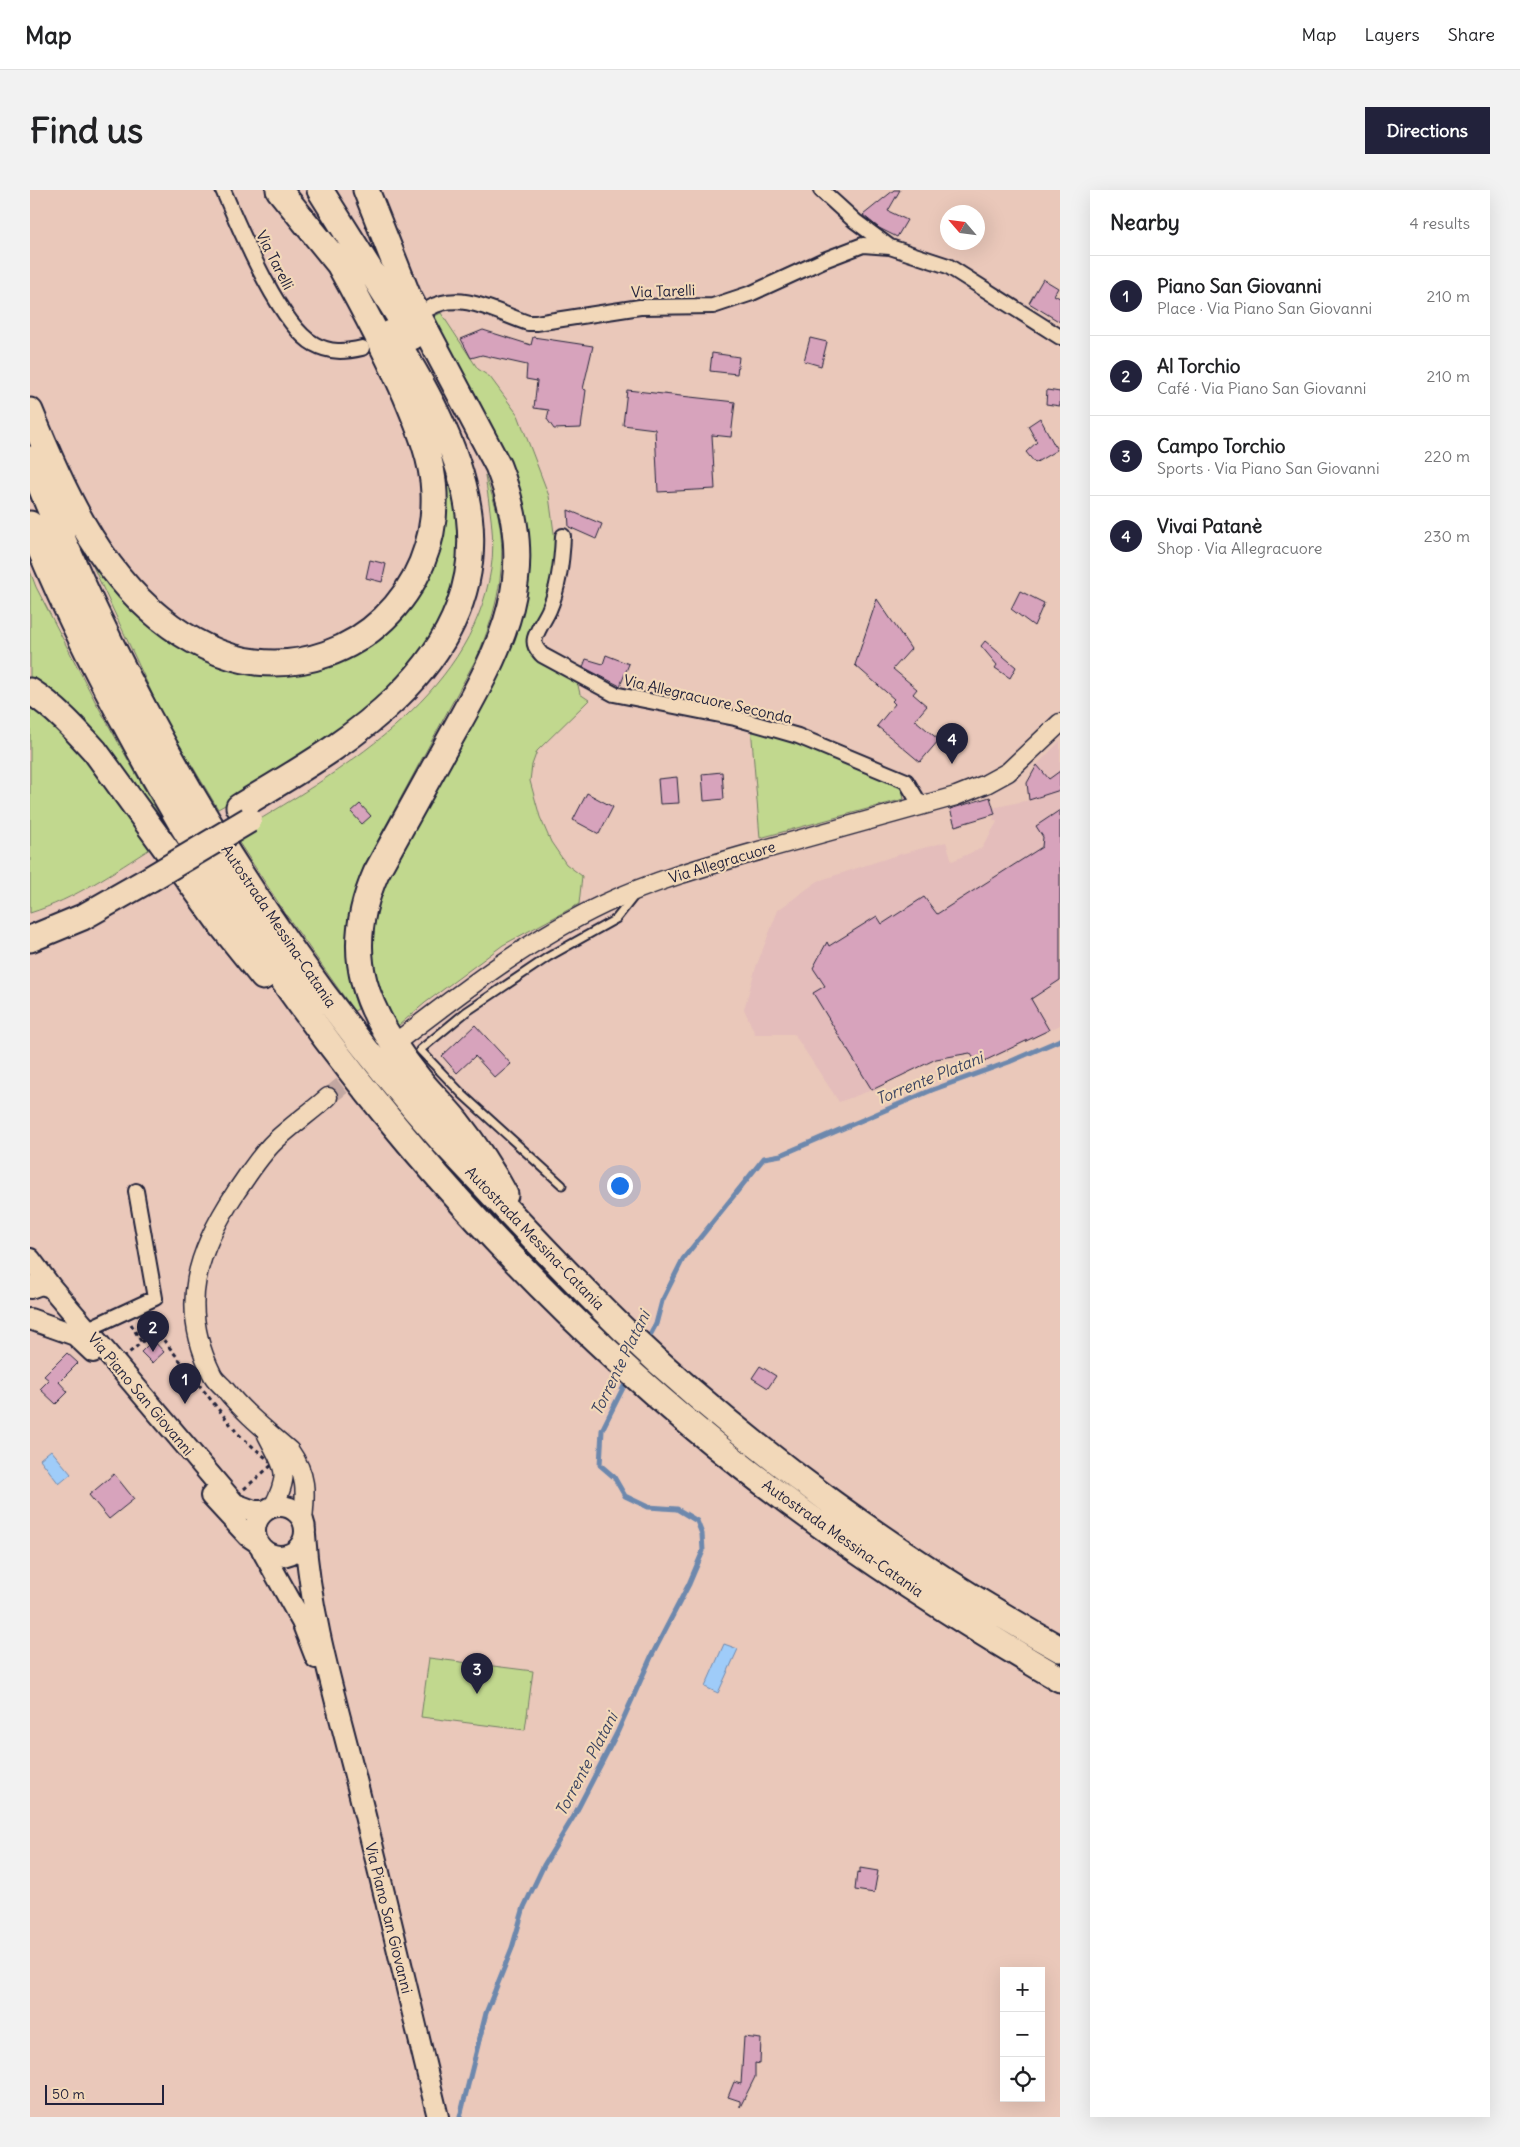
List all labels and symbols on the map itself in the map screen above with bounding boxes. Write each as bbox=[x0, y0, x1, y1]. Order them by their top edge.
north arrow bbox=[940, 205, 985, 250]
street label: Via Tarelli bbox=[252, 227, 298, 293]
street label: Via Tarelli bbox=[631, 280, 695, 302]
street label: Via Allegracuore Seconda bbox=[622, 670, 795, 728]
pin: 4 bbox=[936, 723, 968, 764]
street label: Via Allegracuore bbox=[666, 837, 778, 887]
street label: Autostrada Messina-Catania bbox=[217, 841, 341, 1011]
water label: Torrente Platani bbox=[872, 1046, 988, 1109]
street label: Autostrada Messina-Catania bbox=[461, 1162, 609, 1314]
your location bbox=[607, 1173, 633, 1199]
water label: Torrente Platani bbox=[586, 1305, 655, 1419]
pin: 2 bbox=[137, 1311, 169, 1352]
street label: Via Piano San Giovanni bbox=[84, 1329, 198, 1459]
pin: 1 bbox=[169, 1363, 201, 1404]
street label: Autostrada Messina-Catania bbox=[759, 1475, 928, 1601]
pin: 3 bbox=[461, 1653, 493, 1694]
water label: Torrente Platani bbox=[550, 1707, 623, 1819]
street label: Via Piano San Giovanni bbox=[361, 1841, 417, 1995]
scale bar bbox=[45, 2082, 164, 2105]

